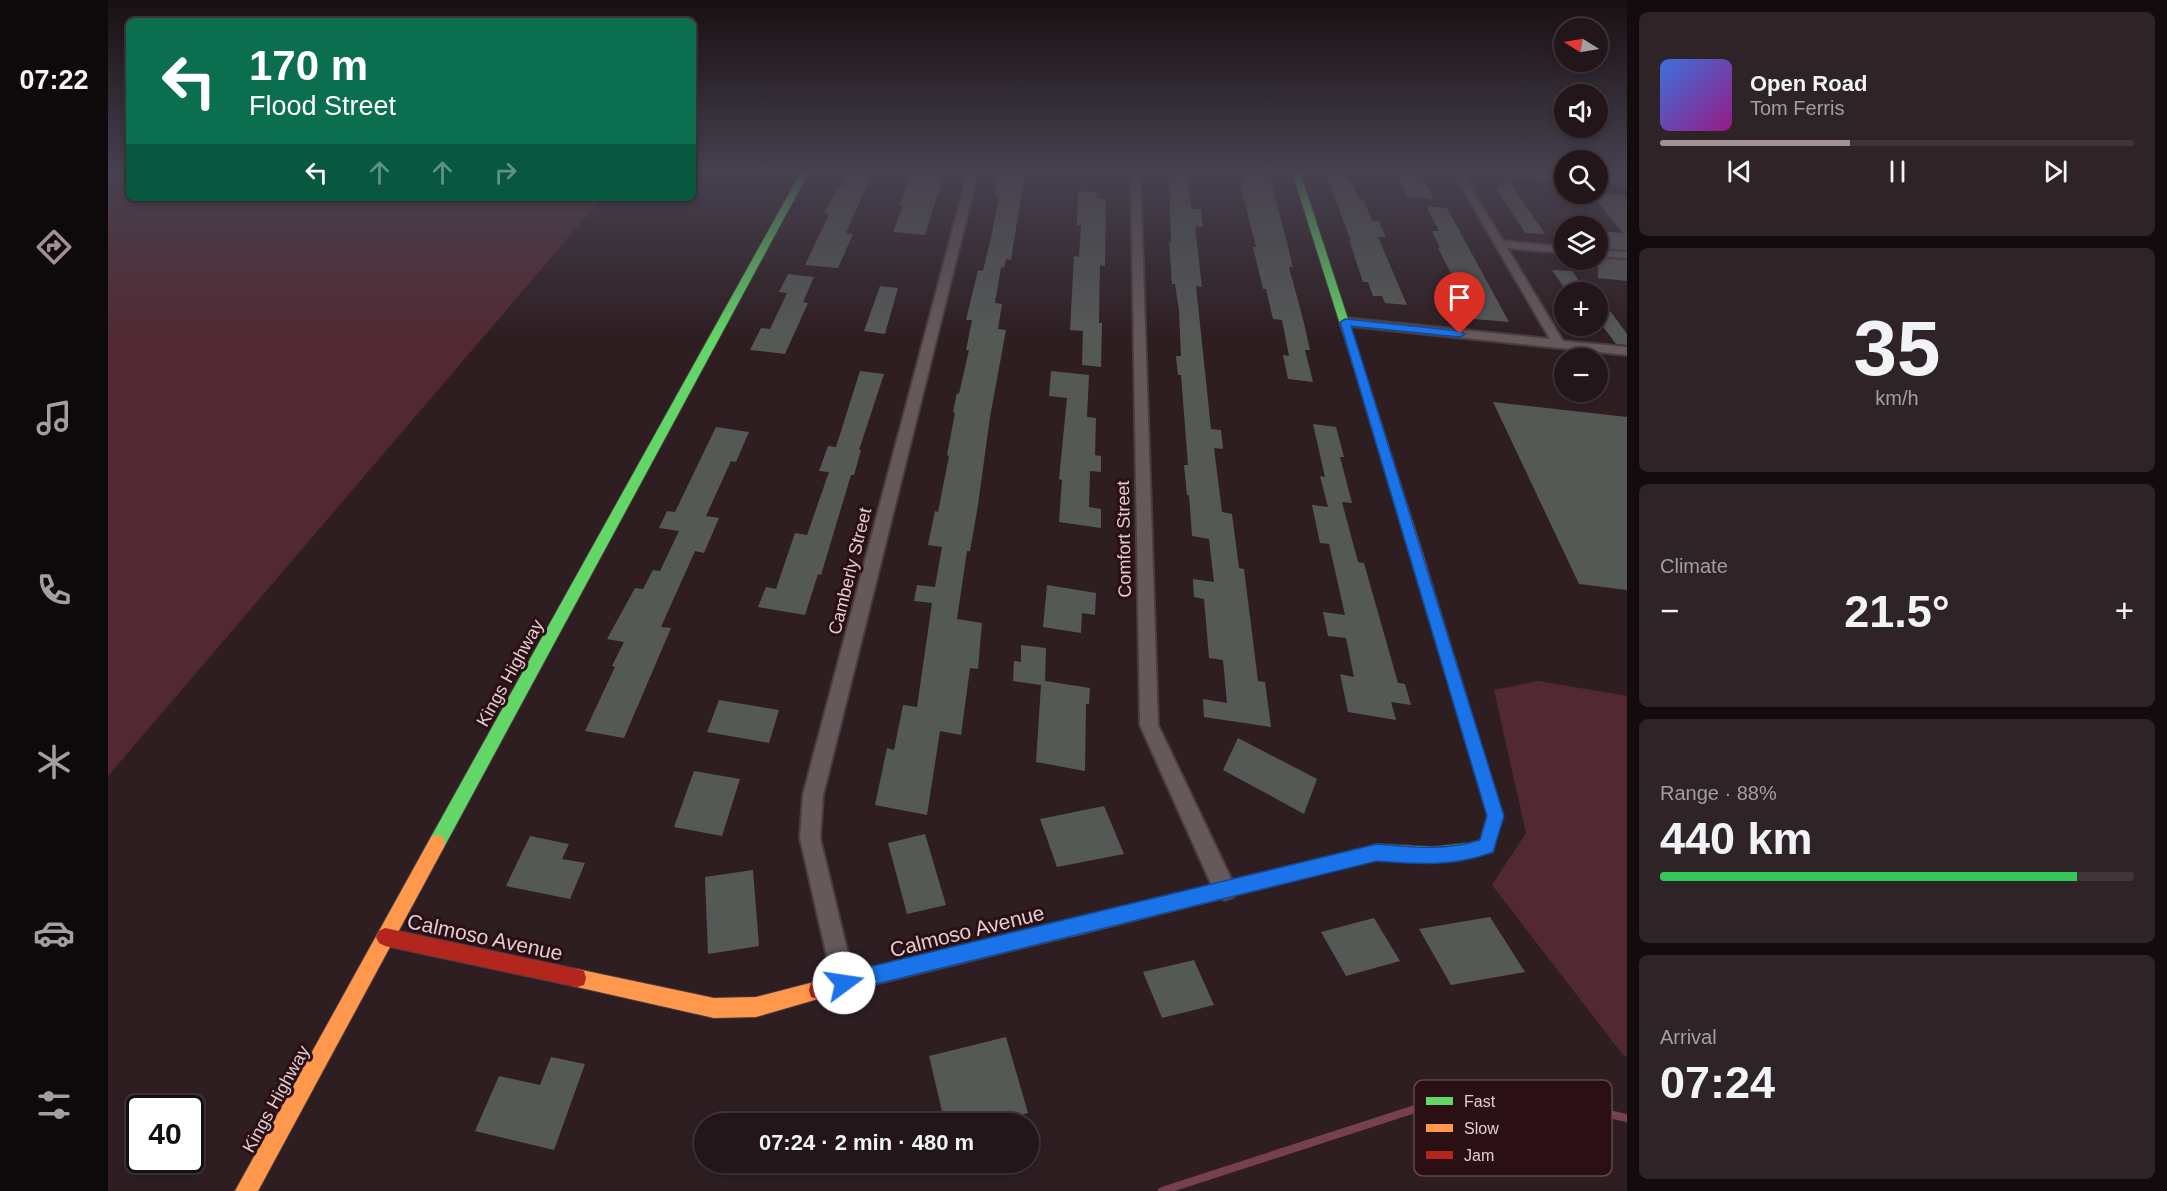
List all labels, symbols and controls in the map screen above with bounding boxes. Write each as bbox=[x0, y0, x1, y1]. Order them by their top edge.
north arrow bbox=[1554, 18, 1608, 72]
map controls bbox=[1554, 18, 1608, 402]
icon: left bbox=[150, 42, 228, 120]
text: 170 m bbox=[249, 42, 368, 89]
text: 07:22 bbox=[19, 65, 89, 95]
text: Open Road bbox=[1750, 71, 1867, 96]
button: sound bbox=[1554, 84, 1608, 138]
text: Flood Street bbox=[249, 91, 396, 121]
text: Tom Ferris bbox=[1750, 97, 1844, 119]
button: search bbox=[1554, 150, 1608, 204]
icon: previous bbox=[1723, 155, 1756, 188]
icon: pause bbox=[1881, 155, 1914, 188]
icon: next bbox=[2039, 155, 2072, 188]
icon: left bbox=[300, 156, 333, 189]
icon: ahead bbox=[363, 156, 396, 189]
icon: ahead bbox=[426, 156, 459, 189]
icon: right bbox=[489, 156, 522, 189]
button: layers bbox=[1554, 216, 1608, 270]
icon: directions bbox=[33, 226, 75, 268]
pin bbox=[1434, 272, 1485, 334]
icon: arrive bbox=[1443, 281, 1476, 314]
button: + bbox=[1554, 282, 1608, 336]
text: 35 bbox=[1854, 304, 1940, 392]
button: − bbox=[1554, 348, 1608, 402]
text: km/h bbox=[1875, 387, 1919, 409]
icon: music bbox=[33, 397, 75, 439]
street label: Comfort Street bbox=[1113, 480, 1135, 598]
street label: Camberly Street bbox=[825, 505, 875, 637]
text: Climate bbox=[1660, 555, 1728, 577]
icon: phone bbox=[33, 569, 75, 611]
text: 21.5° bbox=[1844, 586, 1950, 637]
text: − bbox=[1660, 592, 1679, 629]
text: + bbox=[2115, 592, 2134, 629]
street label: Kings Highway bbox=[472, 616, 548, 730]
icon: climate bbox=[33, 741, 75, 783]
text: Range · 88% bbox=[1660, 782, 1777, 804]
text: 440 km bbox=[1660, 813, 1813, 864]
street label: Calmoso Avenue bbox=[887, 901, 1047, 961]
street label: Calmoso Avenue bbox=[405, 909, 565, 965]
icon: car bbox=[33, 912, 75, 954]
position arrow bbox=[812, 951, 876, 1015]
text: Arrival bbox=[1660, 1026, 1717, 1048]
street label: Kings Highway bbox=[238, 1042, 314, 1156]
text: 07:24 bbox=[1660, 1057, 1775, 1108]
legend bbox=[1414, 1080, 1612, 1176]
icon: filters bbox=[33, 1084, 75, 1126]
text: Fast bbox=[1464, 1093, 1496, 1110]
speed limit sign: 40 bbox=[126, 1095, 204, 1173]
text: Slow bbox=[1464, 1120, 1499, 1137]
text: 07:24 · 2 min · 480 m bbox=[759, 1130, 974, 1155]
text: Jam bbox=[1464, 1147, 1494, 1164]

